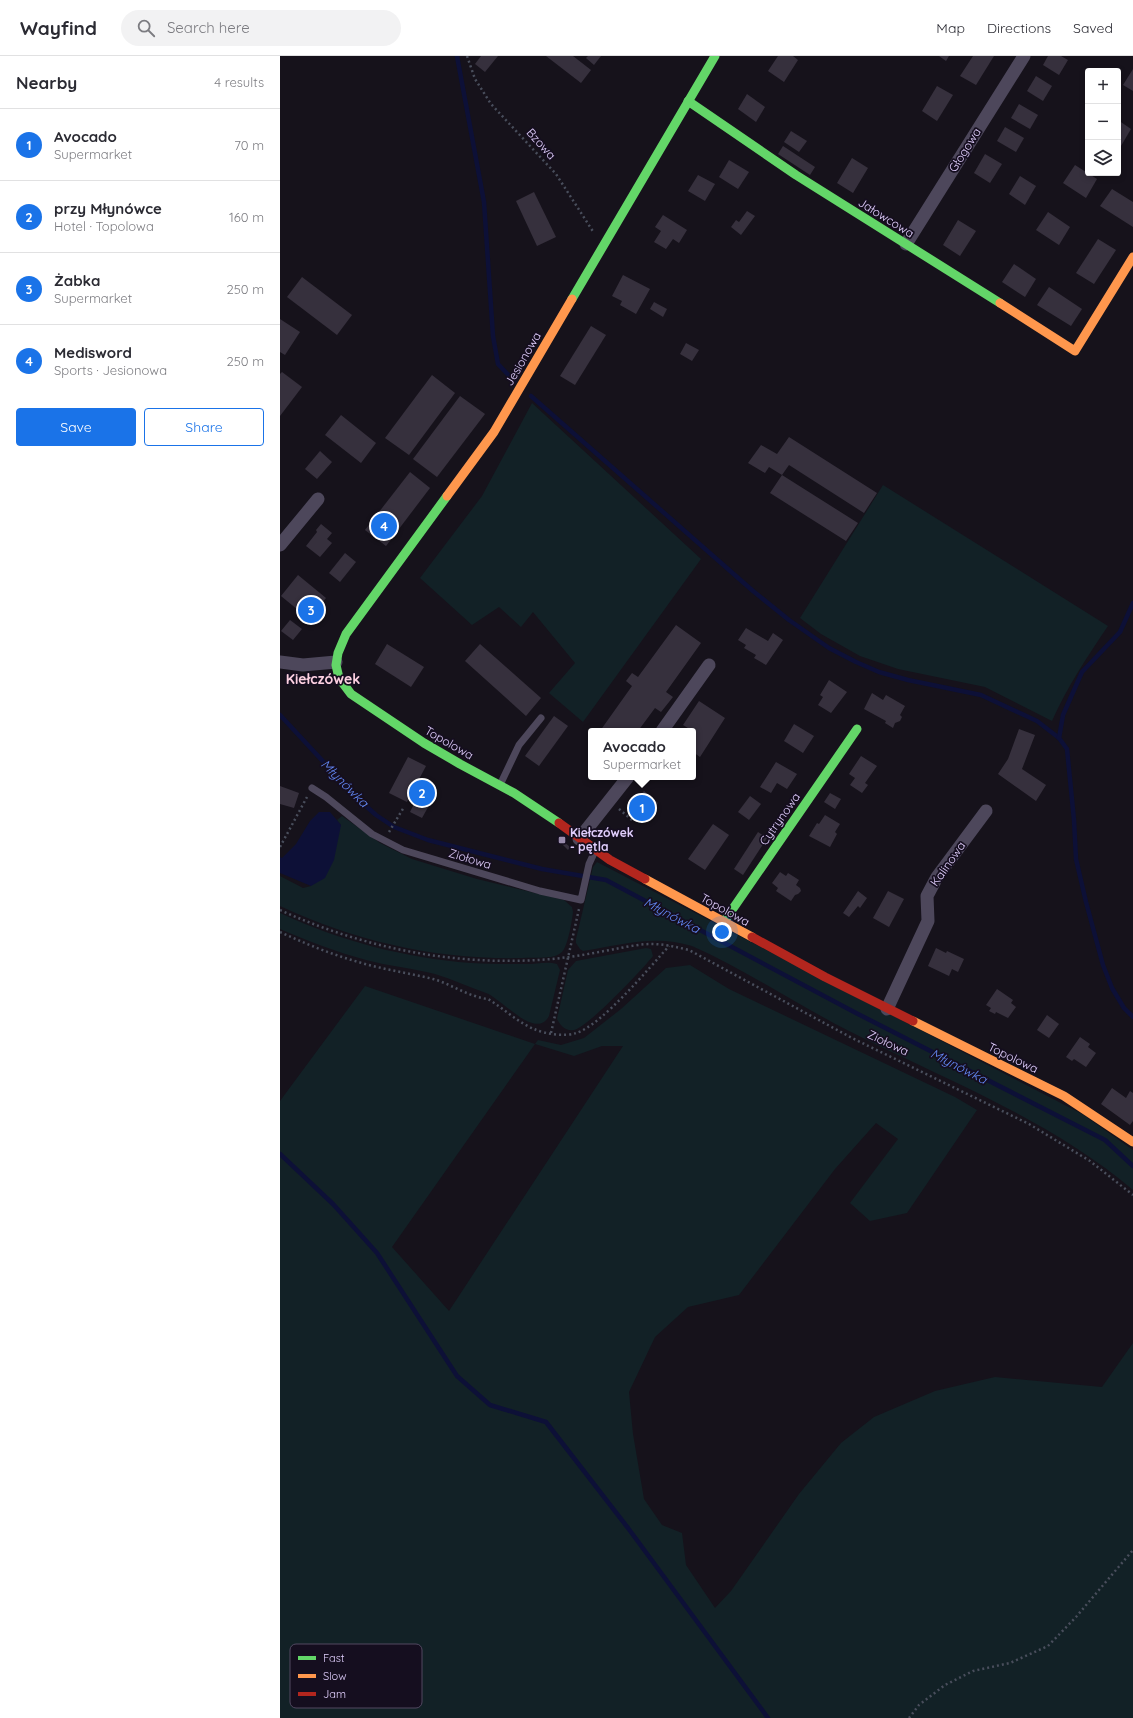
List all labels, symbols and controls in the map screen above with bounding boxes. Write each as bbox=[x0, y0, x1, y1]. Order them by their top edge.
search box bbox=[121, 10, 401, 46]
text: Wayfind bbox=[20, 16, 97, 40]
icon: search bbox=[135, 17, 157, 39]
text: Search here bbox=[167, 18, 250, 37]
text: Map bbox=[936, 19, 965, 37]
text: Directions bbox=[987, 19, 1051, 37]
text: Saved bbox=[1073, 19, 1113, 37]
map controls bbox=[1085, 68, 1121, 176]
button: + bbox=[1085, 68, 1121, 104]
text: Nearby bbox=[16, 72, 77, 93]
text: 4 results bbox=[214, 74, 264, 90]
button: − bbox=[1085, 104, 1121, 140]
street label: Bzowa bbox=[523, 125, 559, 162]
street label: Głogowa bbox=[945, 125, 984, 175]
text: Avocado bbox=[54, 127, 117, 146]
text: 1 bbox=[26, 137, 32, 153]
text: 70 m bbox=[234, 137, 264, 153]
button: layers bbox=[1085, 140, 1121, 176]
text: Supermarket bbox=[54, 146, 132, 162]
street label: Jałowcowa bbox=[856, 195, 917, 241]
text: przy Młynówce bbox=[54, 199, 162, 218]
text: 2 bbox=[25, 209, 33, 225]
text: 160 m bbox=[229, 209, 264, 225]
text: Hotel · Topolowa bbox=[54, 218, 154, 234]
text: Żabka bbox=[54, 271, 100, 290]
text: 3 bbox=[26, 281, 32, 297]
text: 250 m bbox=[227, 281, 264, 297]
text: Supermarket bbox=[54, 290, 132, 306]
street label: Jesionowa bbox=[501, 329, 544, 388]
text: Medisword bbox=[54, 343, 132, 362]
text: 4 bbox=[25, 353, 33, 369]
text: 250 m bbox=[227, 353, 264, 369]
text: Sports · Jesionowa bbox=[54, 362, 167, 378]
button: Save bbox=[16, 408, 136, 446]
button: Share bbox=[144, 408, 264, 446]
pin: 4 bbox=[371, 511, 397, 541]
pin: 3 bbox=[298, 595, 324, 625]
district label: Kiełczówek bbox=[286, 670, 360, 688]
street label: Topolowa bbox=[422, 723, 476, 763]
popup bbox=[588, 728, 696, 780]
text: Avocado bbox=[603, 737, 666, 756]
water label: Młynówka bbox=[318, 756, 373, 811]
text: Supermarket bbox=[603, 756, 681, 772]
pin: 2 bbox=[409, 778, 435, 808]
street label: Cytrynowa bbox=[756, 790, 803, 848]
pin: 1 bbox=[629, 793, 655, 823]
place label: Kiełczówek - pętla bbox=[570, 825, 634, 854]
marker: Kiełczówek - pętla bbox=[557, 835, 567, 845]
street label: Kalinowa bbox=[927, 838, 968, 889]
street label: Ziołowa bbox=[447, 845, 493, 872]
street label: Topolowa bbox=[698, 890, 752, 929]
water label: Młynówka bbox=[641, 894, 704, 937]
your location bbox=[712, 922, 732, 942]
street label: Ziołowa bbox=[865, 1026, 911, 1059]
street label: Topolowa bbox=[986, 1039, 1041, 1076]
water label: Młynówka bbox=[928, 1045, 991, 1087]
legend bbox=[290, 1644, 422, 1708]
text: Fast bbox=[323, 1651, 345, 1665]
text: Slow bbox=[323, 1669, 347, 1683]
text: Jam bbox=[323, 1687, 346, 1701]

